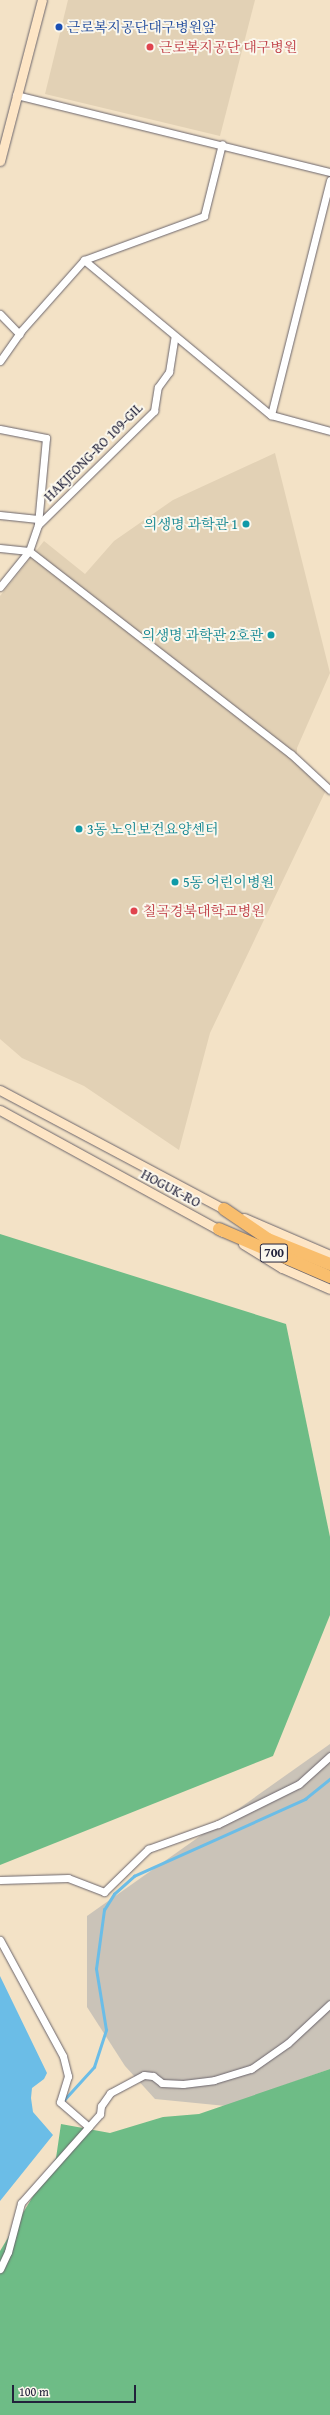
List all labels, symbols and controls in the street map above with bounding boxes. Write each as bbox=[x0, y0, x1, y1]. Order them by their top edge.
place label: 근로복지공단대구병원앞 bbox=[67, 19, 216, 35]
marker: 근로복지공단대구병원앞 bbox=[54, 22, 64, 32]
place label: 근로복지공단 대구병원 bbox=[159, 39, 297, 55]
marker: 근로복지공단 대구병원 bbox=[144, 41, 156, 53]
street label: HAKJEONG-RO 109-GIL bbox=[40, 399, 146, 505]
place label: 의생명 과학관 1 bbox=[144, 516, 238, 532]
marker: 의생명 과학관 1 bbox=[241, 519, 251, 529]
place label: 의생명 과학관 2호관 bbox=[142, 627, 263, 643]
marker: 의생명 과학관 2호관 bbox=[266, 630, 276, 640]
place label: 3동 노인보건요양센터 bbox=[87, 821, 219, 837]
marker: 3동 노인보건요양센터 bbox=[74, 824, 84, 834]
place label: 5동 어린이병원 bbox=[183, 874, 274, 890]
marker: 5동 어린이병원 bbox=[170, 877, 180, 887]
place label: 칠곡경북대학교병원 bbox=[143, 903, 265, 919]
marker: 칠곡경북대학교병원 bbox=[128, 905, 140, 917]
street label: HOGUK-RO bbox=[138, 1165, 204, 1211]
road number: 700 bbox=[259, 1242, 289, 1264]
scale bar bbox=[14, 2377, 138, 2403]
text: 100 m bbox=[19, 2383, 49, 2400]

